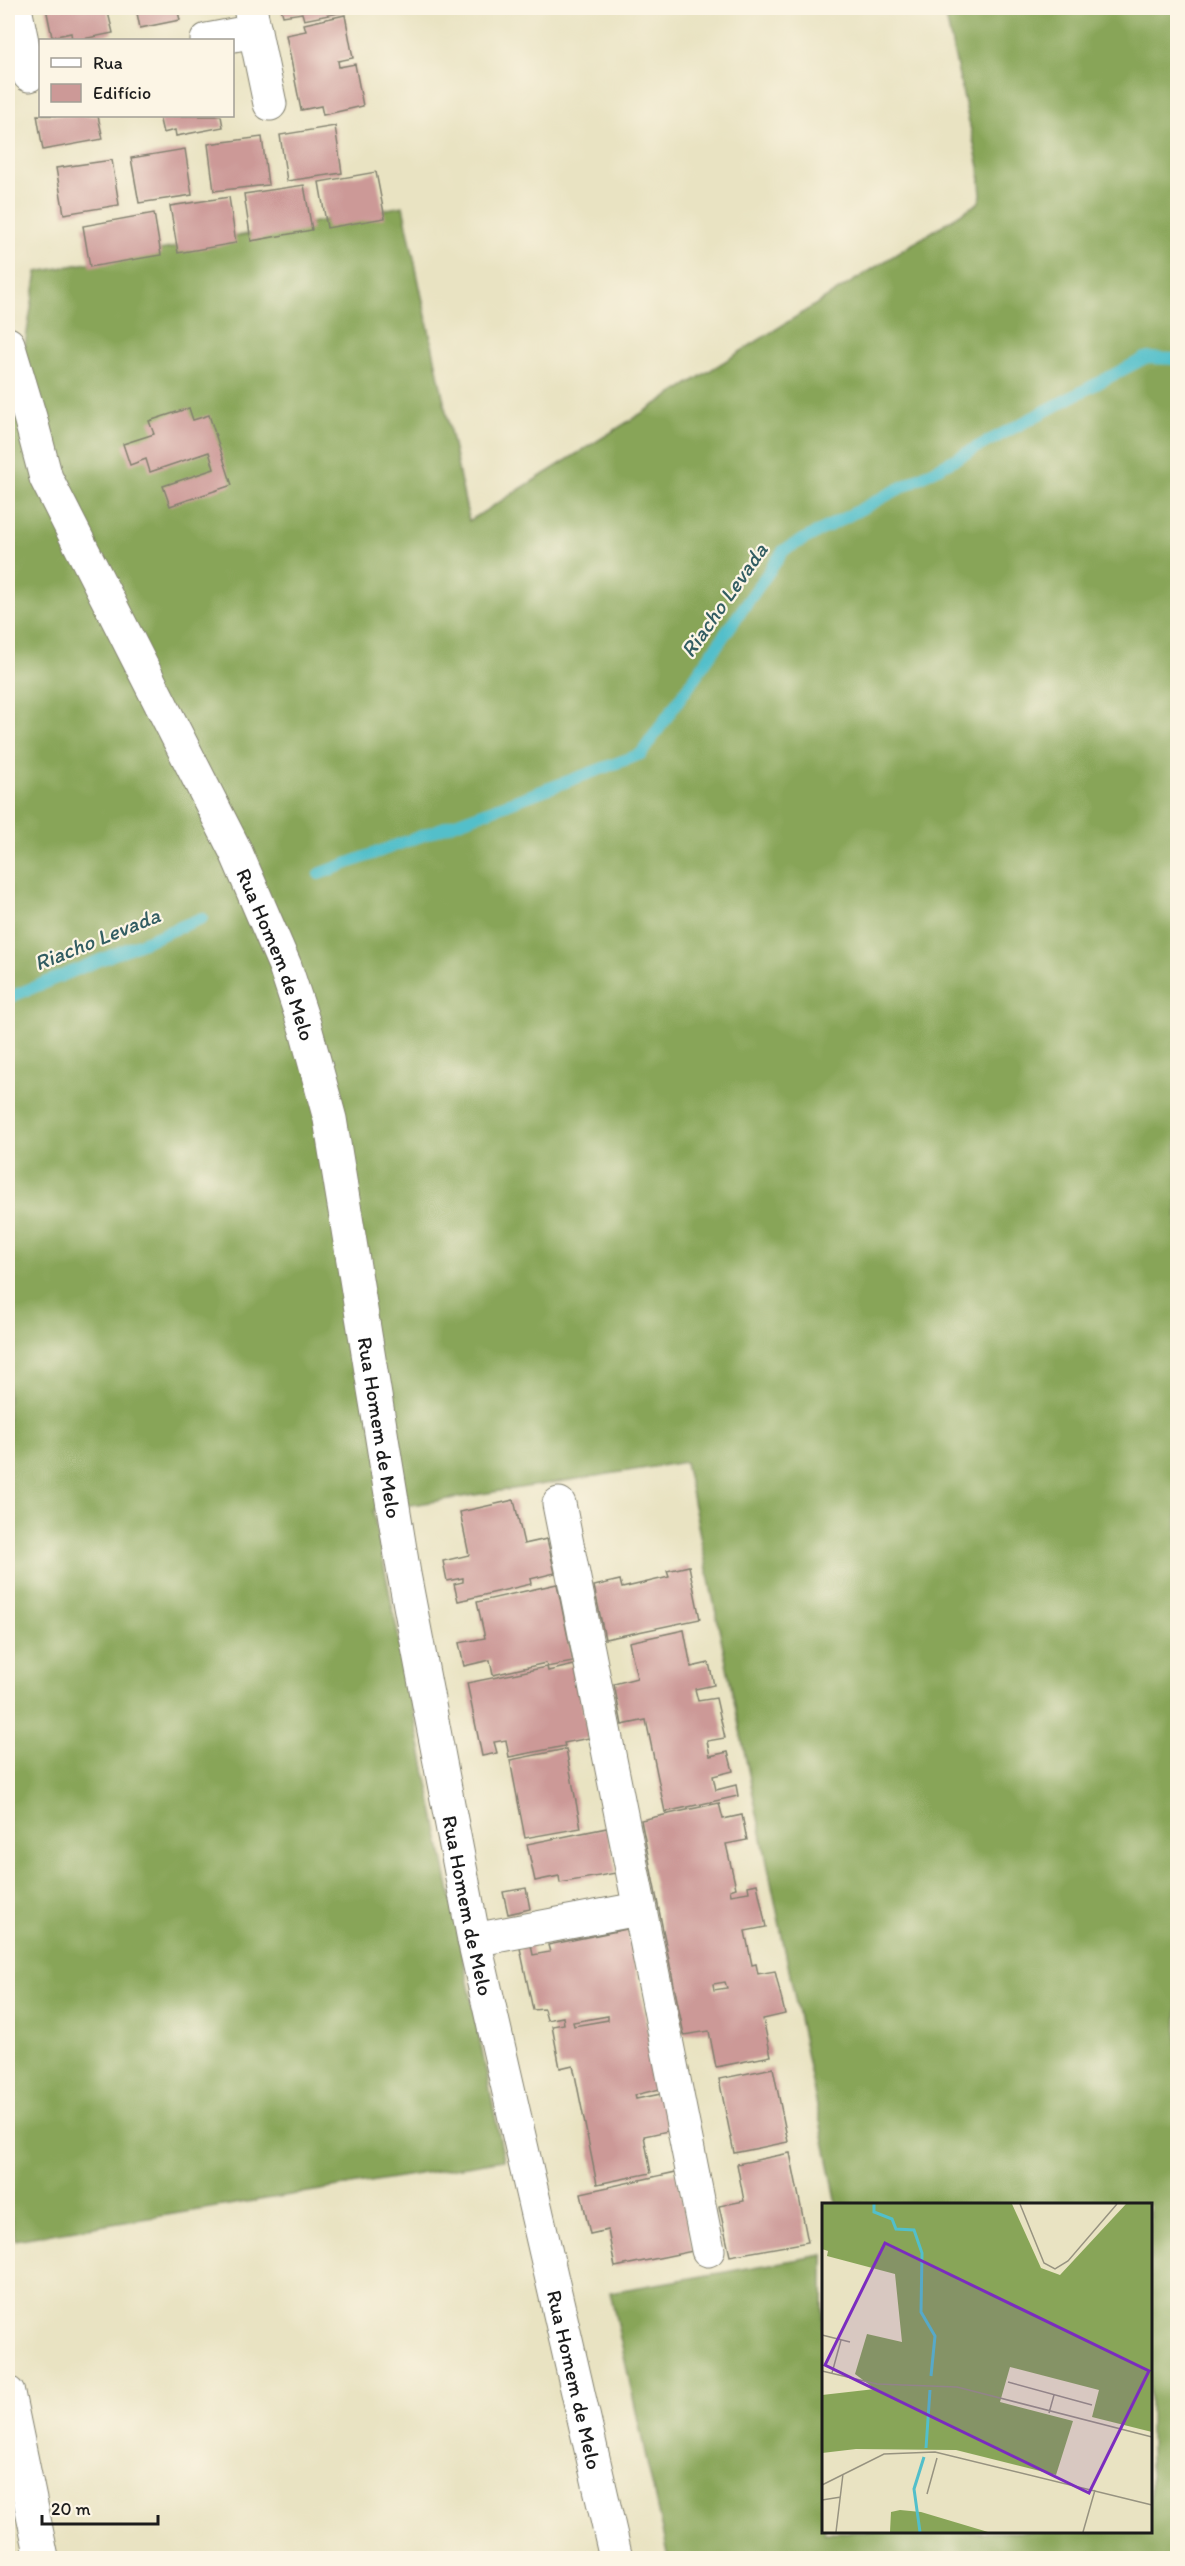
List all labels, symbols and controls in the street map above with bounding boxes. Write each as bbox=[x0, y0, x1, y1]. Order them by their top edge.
legend bbox=[39, 39, 234, 117]
text: Rua bbox=[93, 52, 123, 74]
text: Edifício bbox=[93, 82, 151, 104]
water label: Riacho Levada bbox=[675, 537, 774, 662]
street label: Rua Homem de Melo bbox=[232, 864, 321, 1043]
water label: Riacho Levada bbox=[30, 901, 165, 977]
street label: Rua Homem de Melo bbox=[353, 1335, 407, 1520]
street label: Rua Homem de Melo bbox=[438, 1813, 499, 1998]
inset map bbox=[822, 2203, 1152, 2533]
street label: Rua Homem de Melo bbox=[542, 2287, 608, 2472]
scale bar bbox=[42, 2488, 158, 2526]
text: 20 m bbox=[51, 2498, 91, 2520]

